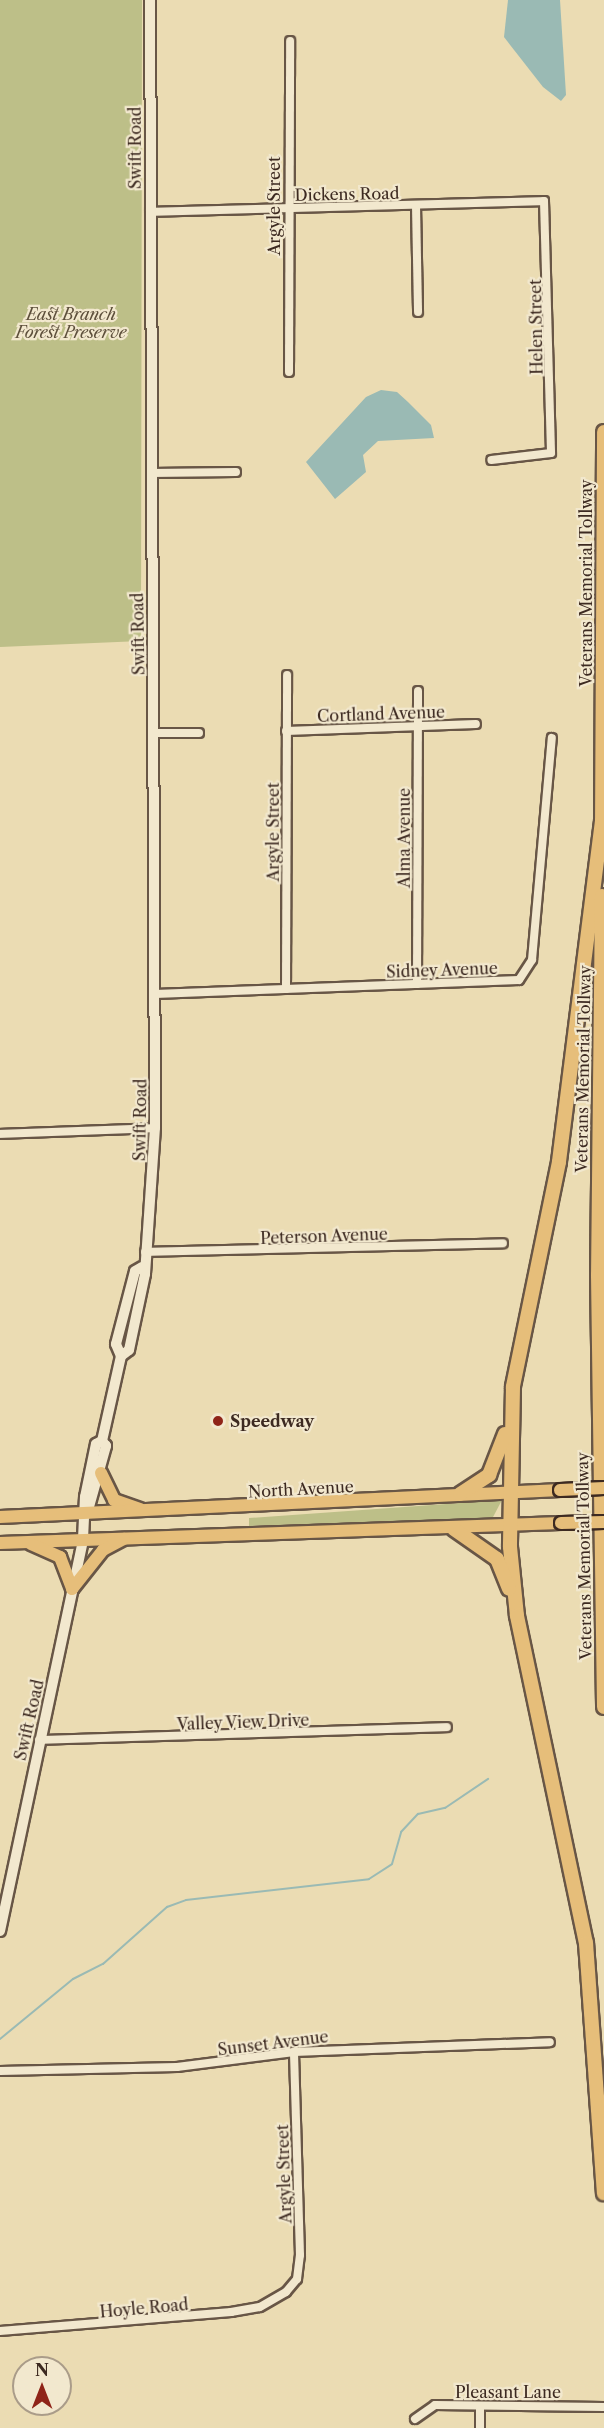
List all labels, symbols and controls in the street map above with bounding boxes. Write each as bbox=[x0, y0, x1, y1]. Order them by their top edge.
street label: Swift Road bbox=[125, 107, 145, 189]
street label: Argyle Street bbox=[264, 156, 284, 256]
street label: Dickens Road bbox=[295, 183, 399, 205]
street label: Helen Street bbox=[526, 279, 546, 375]
park label: East Branch Forest Preserve bbox=[16, 304, 126, 342]
street label: Veterans Memorial Tollway bbox=[576, 479, 596, 687]
street label: Swift Road bbox=[128, 593, 148, 675]
street label: Cortland Avenue bbox=[316, 702, 446, 726]
street label: Argyle Street bbox=[263, 782, 283, 882]
street label: Alma Avenue bbox=[394, 787, 414, 889]
street label: Sidney Avenue bbox=[385, 958, 499, 982]
street label: Veterans Memorial Tollway bbox=[572, 965, 594, 1173]
street label: Swift Road bbox=[130, 1079, 150, 1161]
street label: Peterson Avenue bbox=[260, 1224, 388, 1248]
place label: Speedway bbox=[230, 1411, 314, 1431]
marker: Speedway bbox=[211, 1414, 225, 1428]
street label: Veterans Memorial Tollway bbox=[573, 1452, 595, 1660]
street label: North Avenue bbox=[247, 1477, 355, 1501]
street label: Swift Road bbox=[10, 1678, 48, 1762]
street label: Valley View Drive bbox=[176, 1710, 310, 1734]
street label: Sunset Avenue bbox=[216, 2027, 330, 2059]
street label: Argyle Street bbox=[273, 2124, 295, 2224]
street label: Hoyle Road bbox=[99, 2295, 189, 2321]
north arrow bbox=[12, 2356, 72, 2416]
text: N bbox=[35, 2360, 49, 2380]
street label: Pleasant Lane bbox=[455, 2382, 561, 2402]

